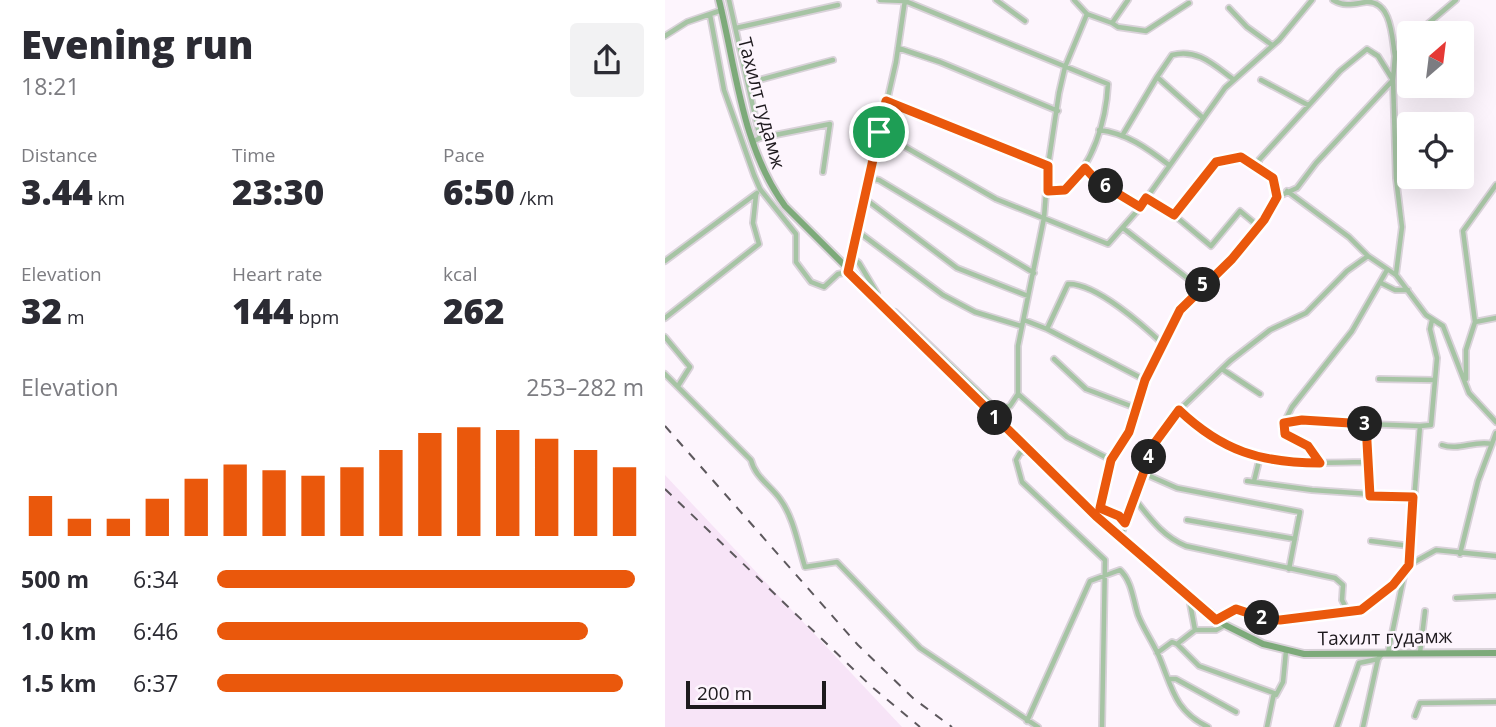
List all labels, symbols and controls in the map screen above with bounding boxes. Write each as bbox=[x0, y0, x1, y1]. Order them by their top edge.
text: Evening run bbox=[21, 18, 253, 70]
north arrow bbox=[1397, 21, 1473, 98]
map controls bbox=[1397, 21, 1474, 189]
button: share bbox=[570, 23, 644, 97]
street label: Тахилт гудамж bbox=[732, 34, 792, 172]
text: 18:21 bbox=[21, 70, 80, 102]
pin bbox=[849, 102, 909, 162]
button: locate bbox=[1397, 112, 1474, 189]
icon: arrive bbox=[860, 113, 898, 151]
text: Distance bbox=[21, 142, 97, 168]
text: Time bbox=[232, 142, 276, 168]
text: Pace bbox=[443, 142, 485, 168]
text: 3.44 bbox=[21, 168, 93, 215]
text: 23:30 bbox=[232, 168, 324, 215]
text: 6:50 bbox=[443, 168, 515, 215]
pin: 6 bbox=[1089, 168, 1123, 204]
text: 6 bbox=[1100, 172, 1111, 198]
text: km bbox=[93, 185, 125, 211]
text: /km bbox=[515, 185, 554, 211]
text: Elevation bbox=[21, 261, 102, 287]
text: Heart rate bbox=[232, 261, 322, 287]
text: kcal bbox=[443, 261, 477, 287]
pin: 5 bbox=[1185, 268, 1221, 302]
text: 5 bbox=[1197, 271, 1208, 297]
text: 32 bbox=[21, 287, 62, 334]
text: 144 bbox=[232, 287, 294, 334]
text: 262 bbox=[443, 287, 505, 334]
text: m bbox=[62, 304, 85, 330]
text: bpm bbox=[294, 304, 339, 330]
text: Elevation bbox=[21, 371, 119, 403]
text: 253–282 m bbox=[526, 371, 644, 403]
pin: 1 bbox=[977, 400, 1013, 436]
text: 1 bbox=[989, 404, 1000, 430]
pin: 3 bbox=[1347, 406, 1383, 442]
text: 3 bbox=[1359, 410, 1370, 436]
pin: 4 bbox=[1131, 440, 1167, 475]
text: 4 bbox=[1143, 443, 1154, 469]
text: 500 m bbox=[21, 563, 89, 595]
text: 6:34 bbox=[133, 563, 179, 595]
pin: 2 bbox=[1245, 600, 1279, 636]
text: 2 bbox=[1256, 604, 1267, 630]
text: 1.0 km bbox=[21, 615, 97, 647]
text: 6:46 bbox=[133, 615, 179, 647]
street label: Тахилт гудамж bbox=[1317, 623, 1453, 651]
text: 1.5 km bbox=[21, 667, 97, 699]
text: 6:37 bbox=[133, 667, 179, 699]
scale bar bbox=[686, 678, 826, 710]
text: 200 m bbox=[697, 680, 752, 706]

